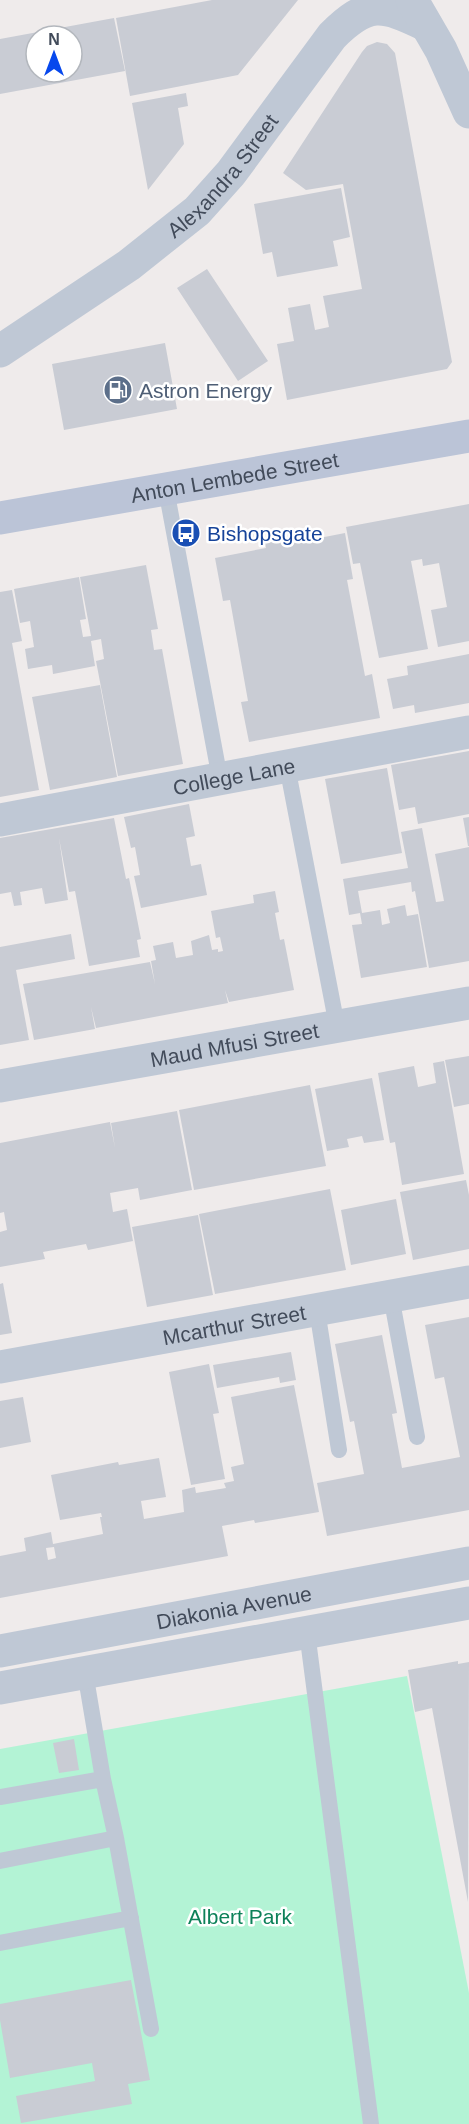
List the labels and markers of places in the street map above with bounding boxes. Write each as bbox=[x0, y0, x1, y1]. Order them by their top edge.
fuel station icon: Astron Energy bbox=[102, 374, 134, 406]
place label: Astron Energy bbox=[139, 379, 273, 402]
bus stop icon: Bishopsgate bbox=[170, 517, 202, 549]
place label: Bishopsgate bbox=[207, 522, 323, 545]

